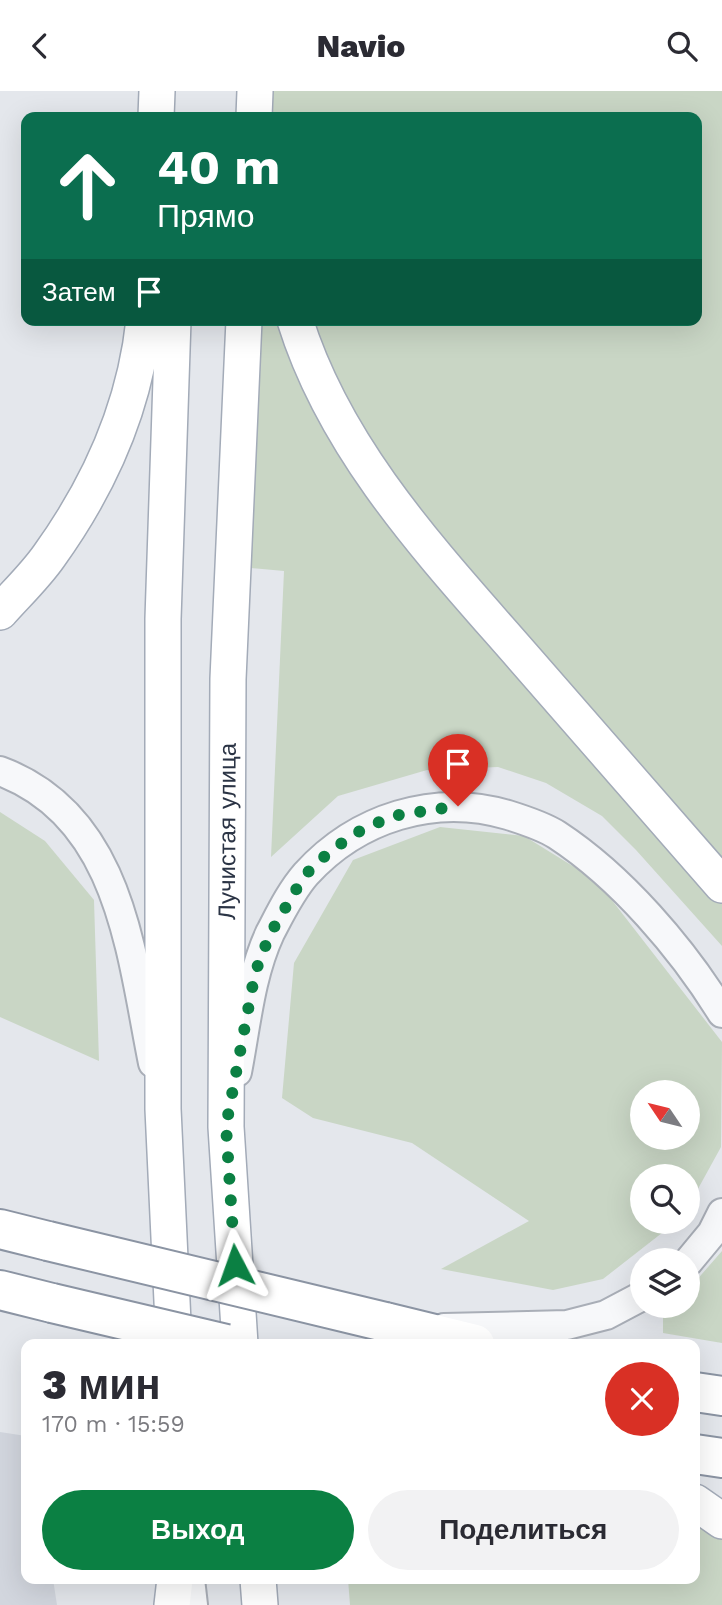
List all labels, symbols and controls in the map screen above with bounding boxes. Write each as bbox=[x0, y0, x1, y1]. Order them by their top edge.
icon: back bbox=[21, 27, 59, 65]
text: Navio bbox=[317, 27, 405, 65]
icon: search bbox=[663, 27, 701, 65]
text: 40 m bbox=[157, 138, 280, 196]
icon: ahead bbox=[42, 140, 133, 231]
text: Прямо bbox=[157, 197, 255, 235]
icon: arrive bbox=[130, 273, 168, 311]
text: Затем bbox=[42, 277, 116, 307]
pin bbox=[428, 734, 488, 806]
street label: Лучистая улица bbox=[213, 742, 242, 920]
icon: arrive bbox=[439, 745, 477, 783]
north arrow bbox=[630, 1080, 700, 1150]
map controls bbox=[630, 1080, 700, 1318]
button: search bbox=[630, 1164, 700, 1234]
position arrow bbox=[198, 1228, 272, 1302]
button: layers bbox=[630, 1248, 700, 1318]
text: 3 мин bbox=[42, 1360, 161, 1409]
button: close bbox=[605, 1362, 679, 1436]
text: 170 m · 15:59 bbox=[42, 1411, 185, 1438]
button: Выход bbox=[42, 1490, 354, 1570]
button: Поделиться bbox=[368, 1490, 679, 1570]

